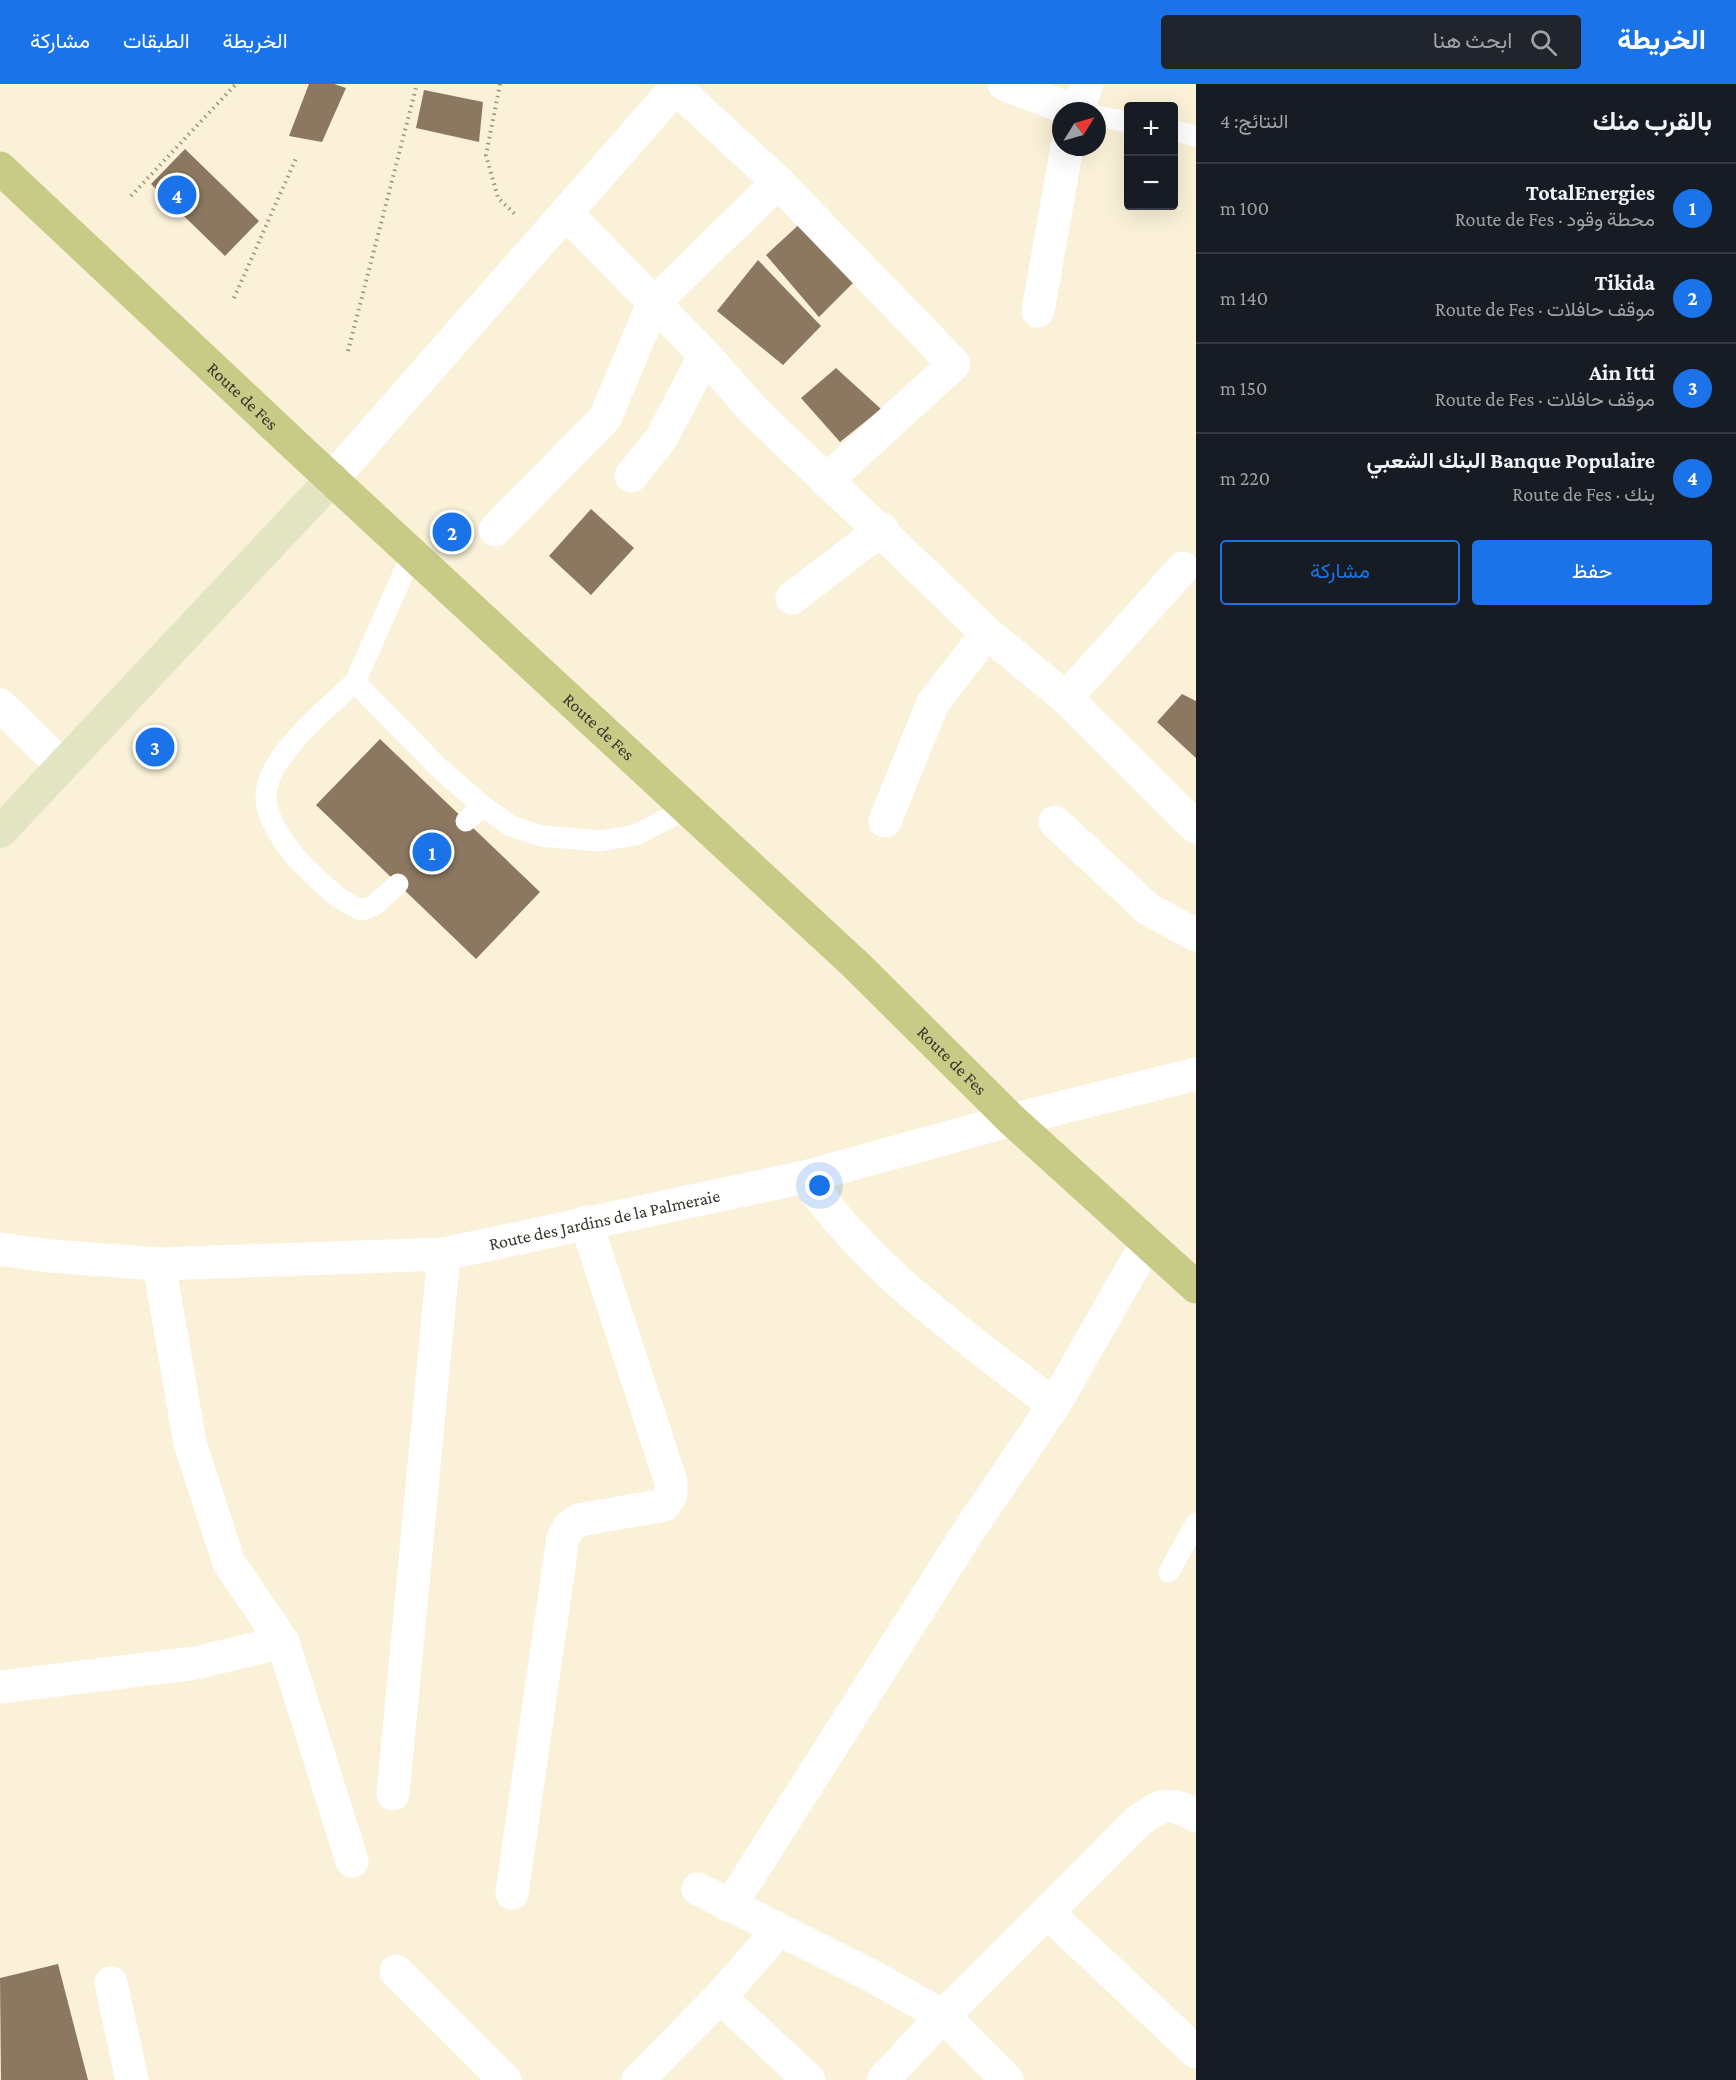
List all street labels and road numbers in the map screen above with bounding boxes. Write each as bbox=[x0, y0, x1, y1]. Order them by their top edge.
street label: Route de Fes bbox=[203, 358, 282, 434]
street label: Route de Fes bbox=[559, 689, 638, 765]
street label: Route de Fes bbox=[913, 1022, 991, 1099]
street label: Route des Jardins de la Palmeraie bbox=[487, 1185, 722, 1254]

